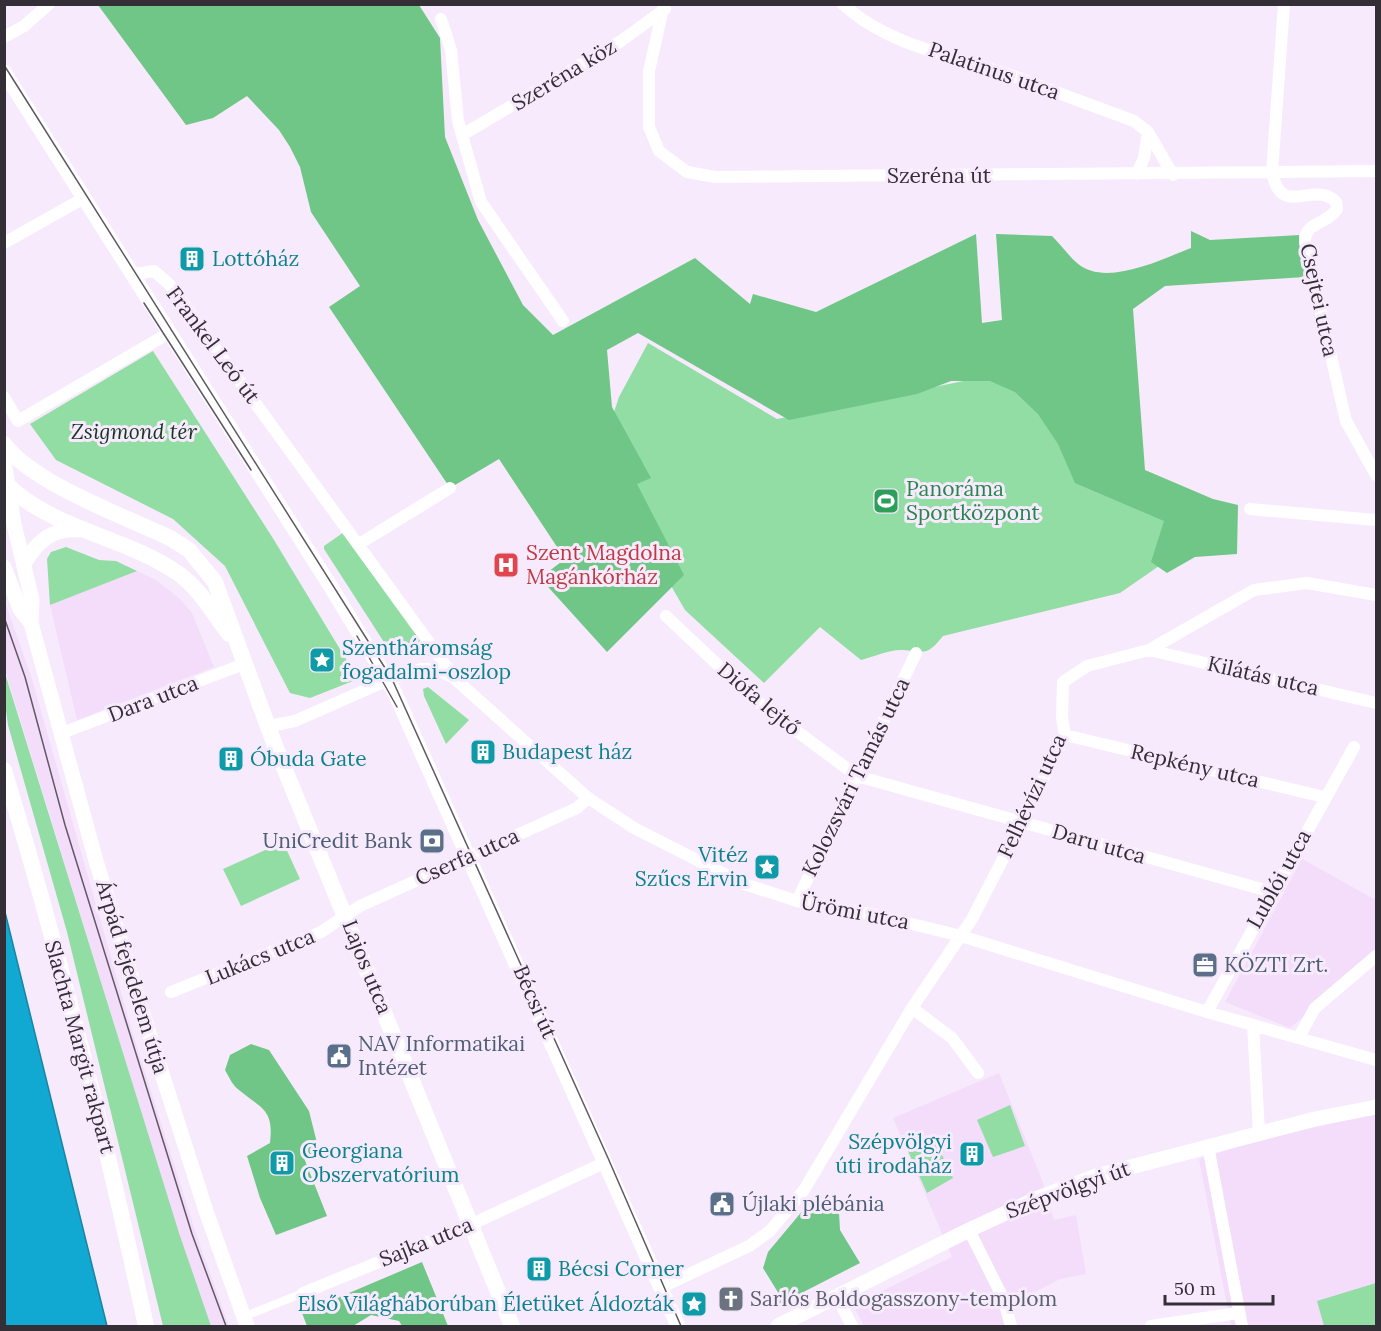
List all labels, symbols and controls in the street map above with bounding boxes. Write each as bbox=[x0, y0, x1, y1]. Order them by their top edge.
street label: Szeréna köz bbox=[506, 33, 621, 116]
street label: Palatinus utca bbox=[925, 35, 1063, 106]
street label: Szeréna út bbox=[887, 162, 992, 189]
street label: Csejtei utca bbox=[1294, 241, 1345, 359]
building icon: Lottóház bbox=[177, 244, 207, 274]
place label: Lottóház bbox=[212, 245, 299, 272]
street label: Frankel Leó út bbox=[161, 281, 267, 409]
park label: Zsigmond tér bbox=[71, 418, 198, 445]
place label: Panoráma Sportközpont bbox=[906, 475, 1040, 526]
sports icon: Panoráma Sportközpont bbox=[871, 486, 901, 516]
place label: Szent Magdolna Magánkórház bbox=[526, 539, 682, 590]
hospital icon: Szent Magdolna Magánkórház bbox=[491, 550, 521, 580]
place label: Szentháromság fogadalmi-oszlop bbox=[342, 634, 511, 685]
place icon: Szentháromság fogadalmi-oszlop bbox=[307, 645, 337, 675]
street label: Kilátás utca bbox=[1205, 650, 1322, 701]
street label: Diófa lejtő bbox=[712, 656, 806, 741]
street label: Dara utca bbox=[104, 669, 202, 728]
street label: Kolozsvári Tamás utca bbox=[796, 673, 915, 881]
street label: Felhévízi utca bbox=[991, 729, 1072, 862]
building icon: Budapest ház bbox=[468, 737, 498, 767]
place label: Budapest ház bbox=[502, 738, 632, 765]
street label: Repkény utca bbox=[1128, 738, 1262, 793]
building icon: Óbuda Gate bbox=[216, 744, 246, 774]
place label: Óbuda Gate bbox=[250, 745, 367, 772]
street label: Daru utca bbox=[1049, 817, 1149, 870]
street label: Cserfa utca bbox=[411, 822, 523, 891]
street label: Lublói utca bbox=[1240, 824, 1317, 933]
bank icon: UniCredit Bank bbox=[417, 826, 447, 856]
place label: UniCredit Bank bbox=[263, 827, 413, 854]
place label: Vitéz Szűcs Ervin bbox=[635, 841, 748, 892]
place icon: Vitéz Szűcs Ervin bbox=[752, 852, 782, 882]
street label: Árpád fejedelem útja bbox=[90, 876, 175, 1077]
street label: Ürömi utca bbox=[799, 888, 912, 935]
street label: Lajos utca bbox=[336, 916, 399, 1018]
street label: Lukács utca bbox=[201, 922, 319, 991]
street label: Slachta Margit rakpart bbox=[39, 937, 122, 1157]
office icon: KÖZTI Zrt. bbox=[1190, 950, 1220, 980]
place label: KÖZTI Zrt. bbox=[1224, 951, 1329, 978]
street label: Bécsi út bbox=[507, 961, 564, 1043]
place label: NAV Informatikai Intézet bbox=[358, 1030, 525, 1081]
public building icon: NAV Informatikai Intézet bbox=[324, 1041, 354, 1071]
place label: Szépvölgyi úti irodaház bbox=[835, 1128, 952, 1179]
place label: Georgiana Obszervatórium bbox=[302, 1137, 460, 1188]
building icon: Szépvölgyi úti irodaház bbox=[957, 1139, 987, 1169]
building icon: Georgiana Obszervatórium bbox=[267, 1148, 297, 1178]
street label: Szépvölgyi út bbox=[1002, 1154, 1134, 1224]
public building icon: Újlaki plébánia bbox=[707, 1189, 737, 1219]
place label: Újlaki plébánia bbox=[742, 1190, 885, 1217]
street label: Sajka utca bbox=[375, 1211, 477, 1273]
building icon: Bécsi Corner bbox=[524, 1254, 554, 1284]
place label: Bécsi Corner bbox=[558, 1255, 684, 1282]
scale bar bbox=[1165, 1268, 1273, 1306]
text: 50 m bbox=[1174, 1277, 1216, 1300]
church icon: Sarlós Boldogasszony-templom bbox=[716, 1284, 746, 1314]
place label: Sarlós Boldogasszony-templom bbox=[750, 1285, 1057, 1312]
place icon: Első Világháborúban Életüket Áldozták bbox=[679, 1289, 709, 1319]
place label: Első Világháborúban Életüket Áldozták bbox=[297, 1290, 675, 1317]

